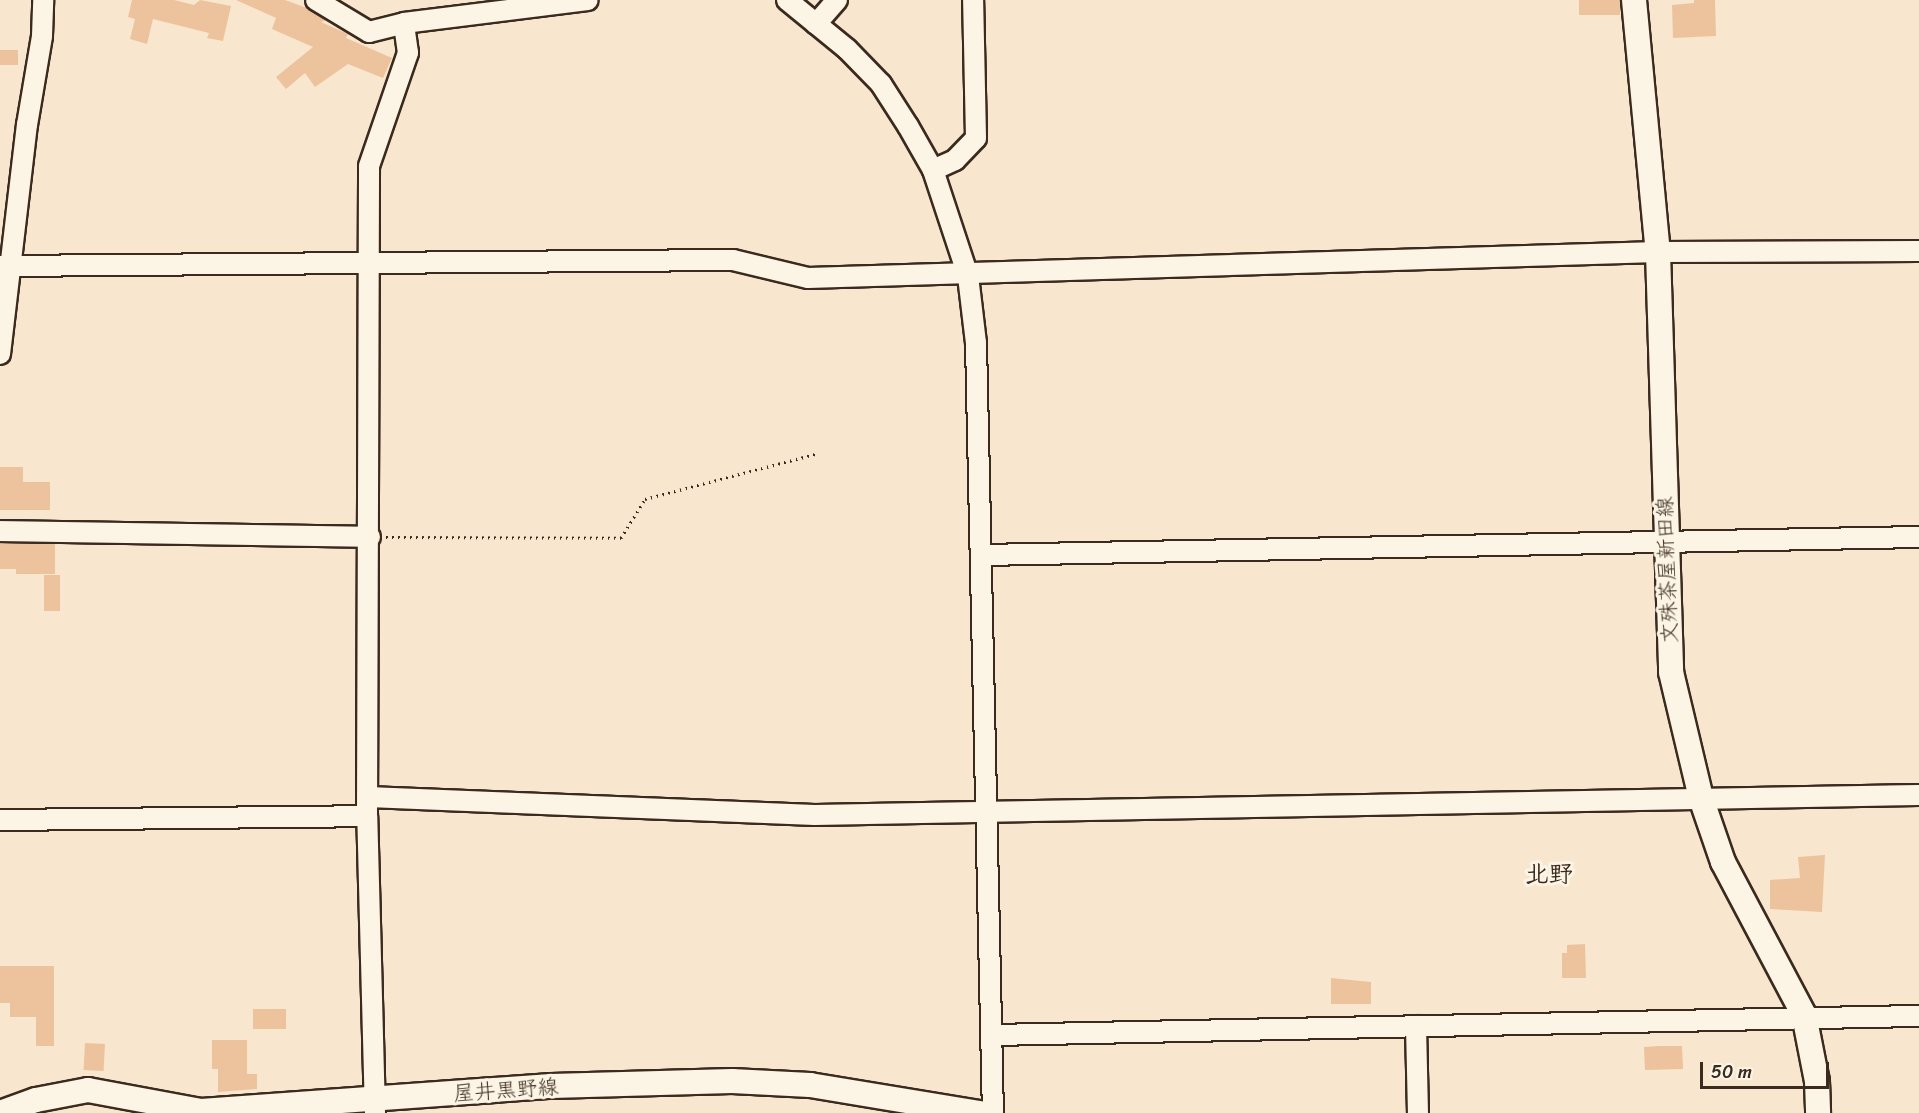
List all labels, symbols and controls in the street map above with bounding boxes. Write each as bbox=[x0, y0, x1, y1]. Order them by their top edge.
street label: 文殊茶屋新田線 bbox=[1652, 496, 1682, 644]
district label: 北野 bbox=[1525, 861, 1573, 889]
scale bar bbox=[1703, 1050, 1832, 1088]
text: 50 m bbox=[1711, 1056, 1752, 1088]
street label: 屋井黒野線 bbox=[453, 1074, 559, 1106]

